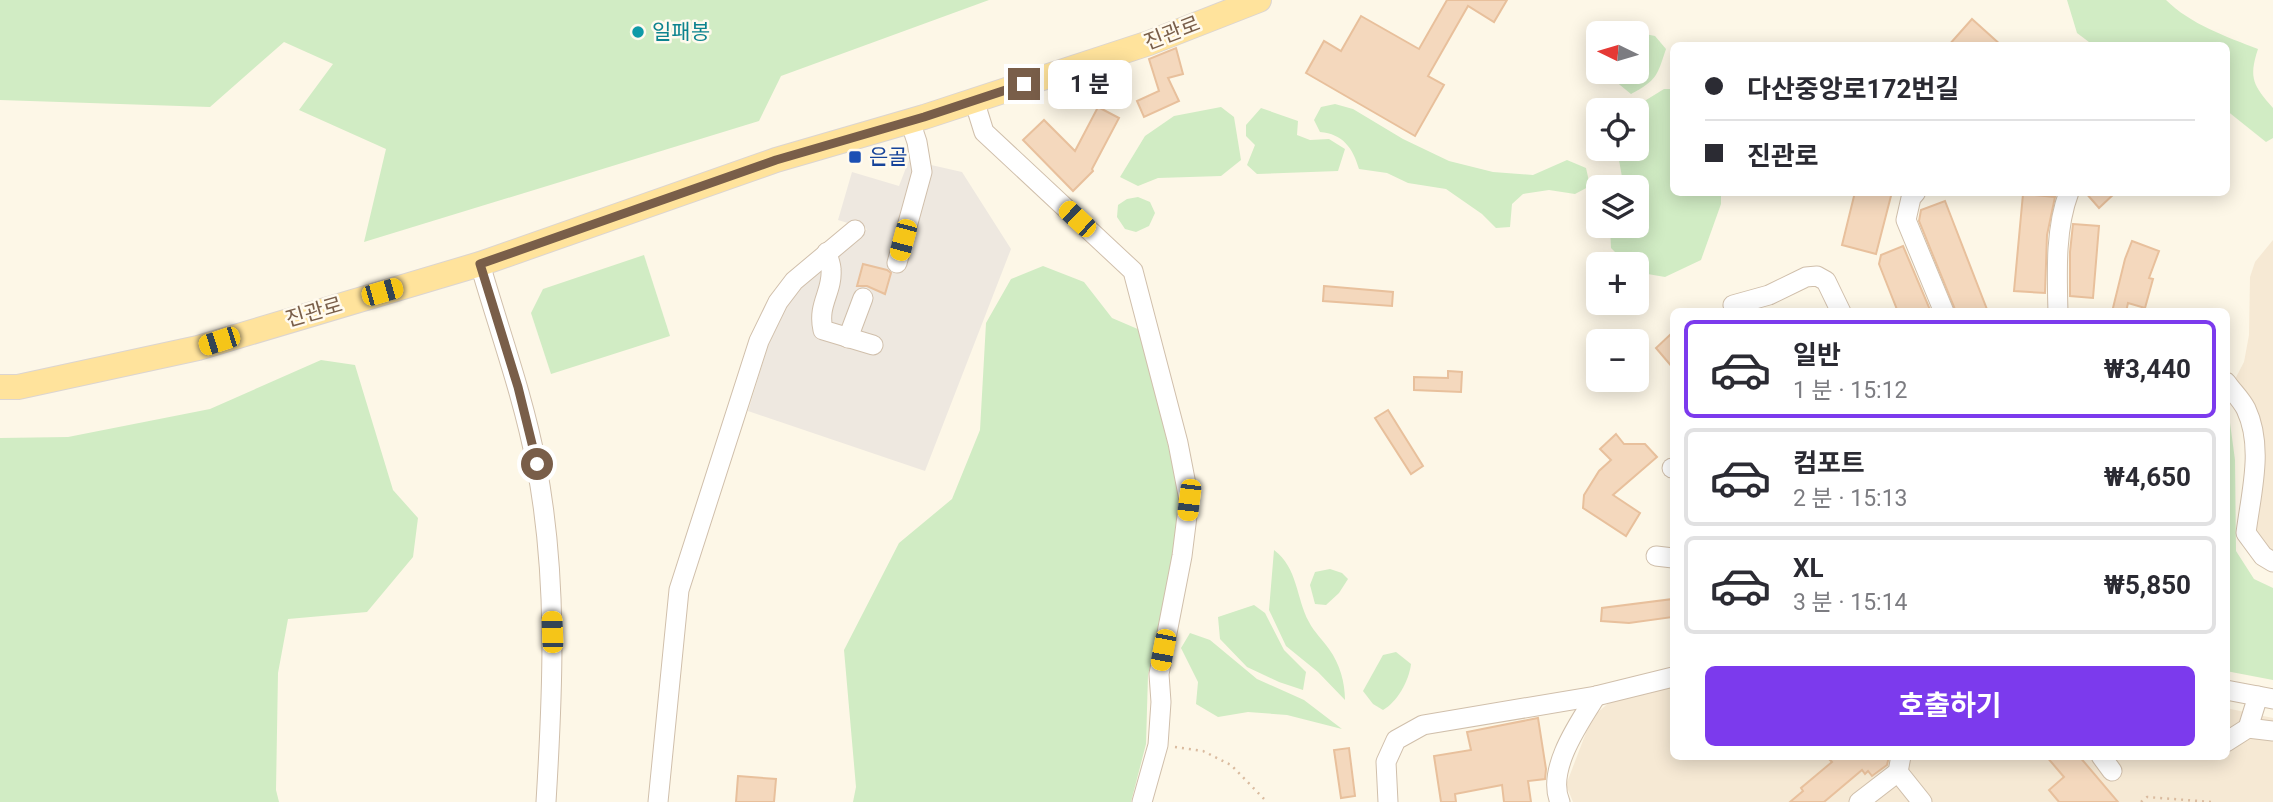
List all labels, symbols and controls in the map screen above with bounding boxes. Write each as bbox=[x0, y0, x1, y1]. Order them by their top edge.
street label: 진관로 bbox=[1141, 11, 1203, 55]
place label: 일패봉 bbox=[652, 20, 710, 44]
north arrow bbox=[1586, 21, 1648, 84]
map controls bbox=[1586, 21, 1649, 392]
marker: 일패봉 bbox=[630, 24, 646, 40]
callout: 1 분 bbox=[1048, 60, 1132, 108]
route end bbox=[1008, 68, 1040, 100]
text: 1 분 bbox=[1070, 71, 1110, 98]
text: 다산중앙로172번길 bbox=[1747, 74, 1959, 104]
button: locate bbox=[1586, 98, 1649, 161]
text: 진관로 bbox=[1747, 141, 1819, 171]
place label: 은골 bbox=[869, 145, 908, 169]
marker: 은골 bbox=[847, 149, 863, 165]
button: layers bbox=[1586, 175, 1649, 238]
car bbox=[1055, 197, 1100, 241]
car bbox=[888, 217, 919, 263]
button: + bbox=[1586, 252, 1649, 315]
car bbox=[359, 276, 406, 308]
street label: 진관로 bbox=[283, 292, 345, 332]
car bbox=[196, 325, 243, 357]
button: − bbox=[1586, 329, 1649, 392]
icon: car bbox=[1709, 338, 1772, 401]
text: 일반 bbox=[1793, 340, 1841, 370]
text: ₩3,440 bbox=[2104, 354, 2191, 384]
text: 1 분 · 15:12 bbox=[1793, 377, 1908, 404]
icon: car bbox=[1709, 446, 1772, 509]
route start bbox=[521, 448, 553, 480]
text: 컴포트 bbox=[1793, 448, 1865, 478]
text: ₩4,650 bbox=[2104, 462, 2191, 492]
car bbox=[1177, 478, 1202, 522]
text: 2 분 · 15:13 bbox=[1793, 485, 1908, 512]
text: XL bbox=[1793, 553, 1824, 583]
icon: car bbox=[1709, 554, 1772, 617]
text: ₩5,850 bbox=[2104, 570, 2191, 600]
text: 3 분 · 15:14 bbox=[1793, 589, 1908, 616]
car bbox=[541, 611, 564, 653]
car bbox=[1149, 627, 1178, 673]
button: 호출하기 bbox=[1705, 666, 2195, 746]

